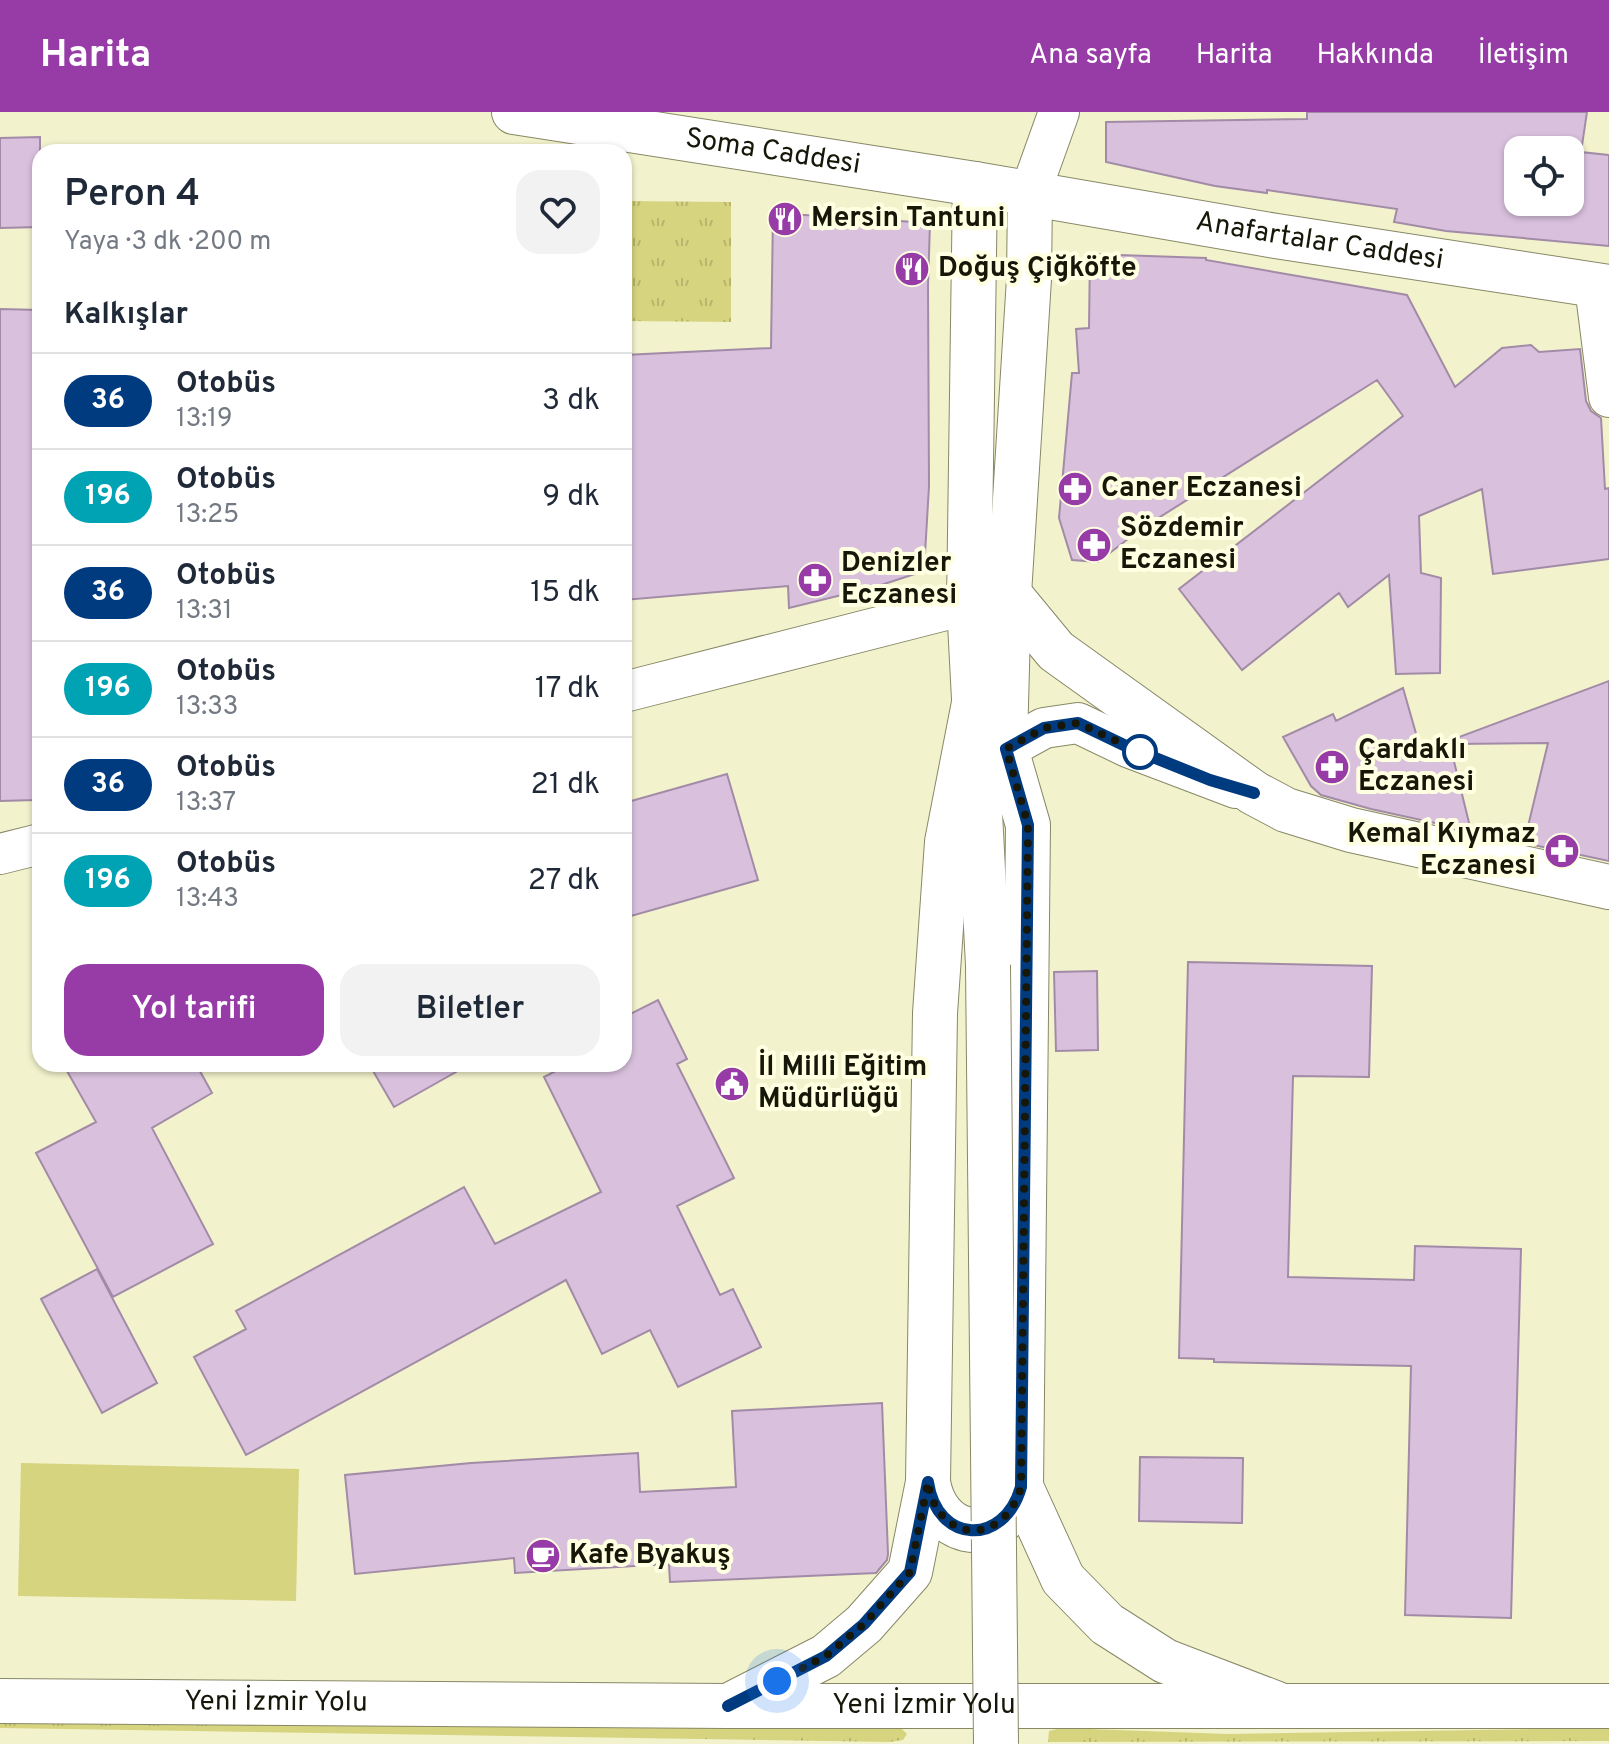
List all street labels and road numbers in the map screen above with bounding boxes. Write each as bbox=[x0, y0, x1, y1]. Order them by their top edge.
street label: Soma Caddesi bbox=[683, 121, 863, 184]
street label: Anafartalar Caddesi bbox=[1193, 204, 1446, 279]
street label: Yeni İzmir Yolu bbox=[184, 1684, 368, 1722]
street label: Yeni İzmir Yolu bbox=[832, 1687, 1016, 1724]

